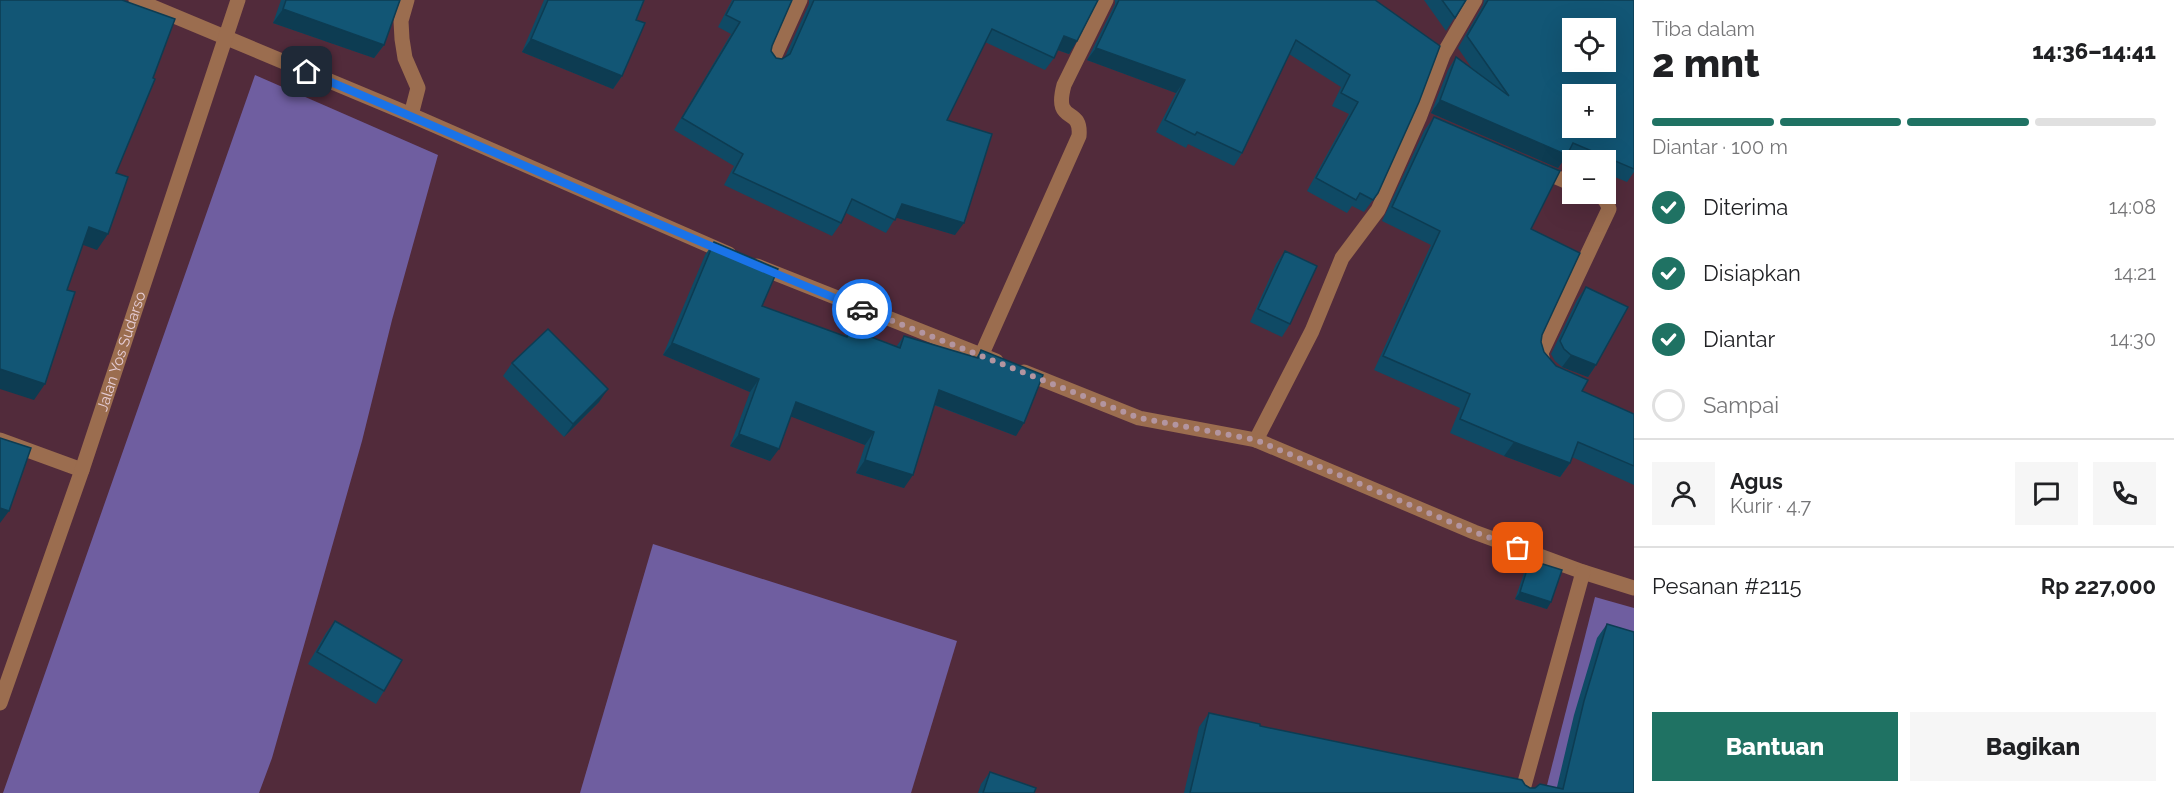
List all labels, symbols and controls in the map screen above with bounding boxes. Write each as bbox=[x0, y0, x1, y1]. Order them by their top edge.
text: Tiba dalam bbox=[1652, 17, 1755, 41]
map controls bbox=[1562, 18, 1616, 204]
button: locate bbox=[1562, 18, 1616, 72]
text: 14:36–14:41 bbox=[2032, 38, 2156, 64]
text: 2 mnt bbox=[1652, 40, 1760, 86]
pin bbox=[281, 46, 332, 97]
icon: home bbox=[290, 55, 323, 88]
button: + bbox=[1562, 84, 1616, 138]
text: Diantar · 100 m bbox=[1652, 135, 1788, 159]
button: − bbox=[1562, 150, 1616, 204]
icon: check bbox=[1652, 191, 1685, 224]
text: Diterima bbox=[1703, 194, 1788, 220]
text: 14:08 bbox=[2109, 195, 2156, 219]
icon: check bbox=[1652, 257, 1685, 290]
text: Disiapkan bbox=[1703, 260, 1801, 286]
text: 14:21 bbox=[2114, 261, 2156, 285]
courier bbox=[832, 279, 892, 339]
street label: Jalan Yos Sudarso bbox=[93, 289, 150, 414]
icon: car bbox=[846, 293, 879, 326]
icon: check bbox=[1652, 323, 1685, 356]
text: Diantar bbox=[1703, 326, 1775, 352]
text: 14:30 bbox=[2110, 327, 2156, 351]
text: Sampai bbox=[1703, 392, 1779, 418]
button: person bbox=[1652, 462, 1715, 525]
button: chat bbox=[2015, 462, 2078, 525]
button: phone bbox=[2093, 462, 2156, 525]
text: Agus bbox=[1730, 468, 1783, 494]
text: Kurir · 4.7 bbox=[1730, 494, 1811, 518]
pin bbox=[1492, 522, 1543, 573]
icon: bag bbox=[1501, 531, 1534, 564]
text: Pesanan #2115 bbox=[1652, 573, 1802, 599]
text: Rp 227,000 bbox=[2041, 573, 2156, 599]
button: Bantuan bbox=[1652, 712, 1898, 781]
button: Bagikan bbox=[1910, 712, 2156, 781]

